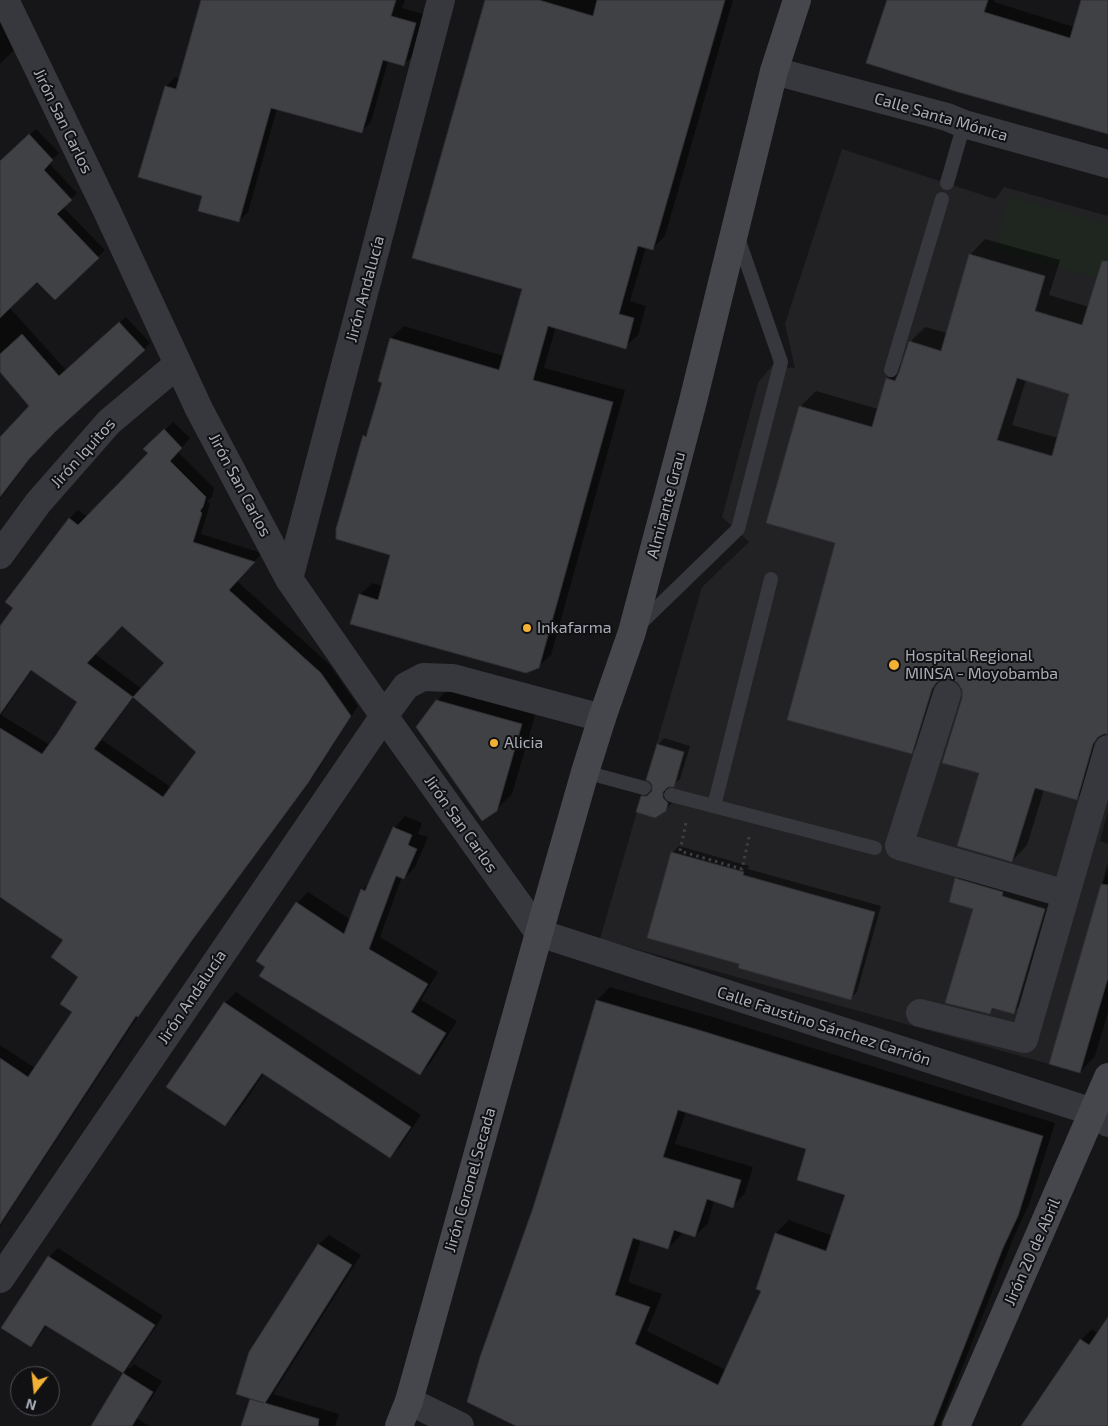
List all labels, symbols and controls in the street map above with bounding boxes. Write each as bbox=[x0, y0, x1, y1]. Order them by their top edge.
street label: Jirón San Carlos bbox=[29, 65, 97, 177]
street label: Calle Santa Mónica bbox=[872, 89, 1010, 145]
street label: Jirón Andalucía bbox=[342, 234, 388, 344]
street label: Jirón Iquitos bbox=[47, 414, 119, 492]
street label: Jirón San Carlos bbox=[205, 430, 275, 540]
street label: Almirante Grau bbox=[643, 449, 689, 561]
place label: Inkafarma bbox=[537, 618, 611, 638]
marker: Inkafarma bbox=[521, 622, 533, 634]
place label: Hospital Regional MINSA - Moyobamba bbox=[905, 646, 1058, 684]
marker: Hospital Regional MINSA - Moyobamba bbox=[887, 658, 901, 672]
place label: Alicia bbox=[504, 733, 543, 753]
marker: Alicia bbox=[488, 737, 500, 749]
street label: Jirón San Carlos bbox=[420, 772, 502, 876]
street label: Jirón Andalucía bbox=[154, 946, 230, 1048]
street label: Calle Faustino Sánchez Carrión bbox=[715, 982, 933, 1070]
street label: Jirón Coronel Secada bbox=[440, 1106, 500, 1254]
street label: Jirón 20 de Abril bbox=[1000, 1195, 1064, 1309]
north arrow bbox=[10, 1366, 60, 1416]
text: N bbox=[24, 1395, 38, 1415]

